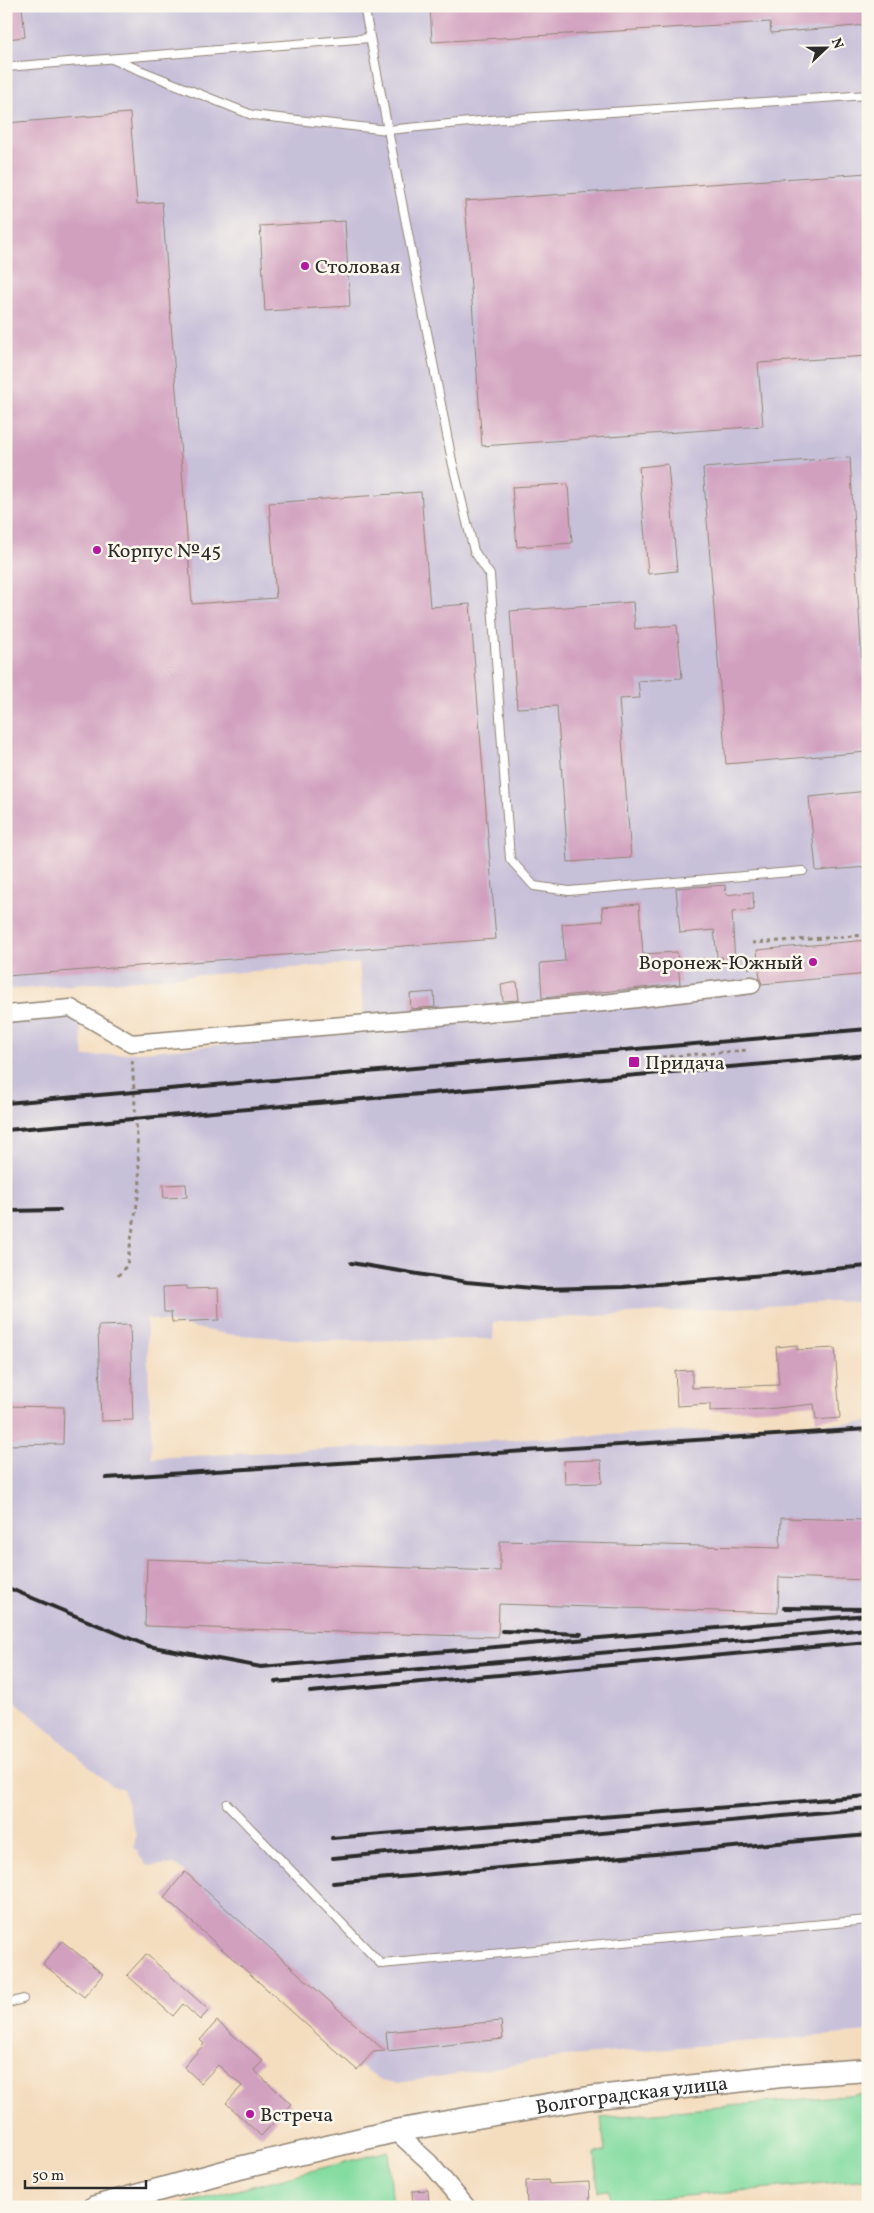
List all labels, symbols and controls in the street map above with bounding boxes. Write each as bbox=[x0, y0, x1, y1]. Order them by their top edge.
north arrow bbox=[802, 22, 852, 72]
text: N bbox=[826, 35, 847, 52]
place label: Столовая bbox=[315, 254, 400, 282]
marker: Столовая bbox=[299, 260, 311, 272]
place label: Корпус №45 bbox=[107, 538, 221, 566]
marker: Корпус №45 bbox=[91, 544, 103, 556]
place label: Воронеж-Южный bbox=[639, 950, 803, 978]
marker: Воронеж-Южный bbox=[807, 956, 819, 968]
place label: Придача bbox=[645, 1050, 725, 1078]
marker: Придача bbox=[627, 1055, 641, 1069]
street label: Волгоградская улица bbox=[534, 2070, 730, 2123]
place label: Встреча bbox=[260, 2102, 333, 2130]
marker: Встреча bbox=[244, 2108, 256, 2120]
scale bar bbox=[25, 2158, 146, 2190]
text: 50 m bbox=[32, 2166, 64, 2187]

